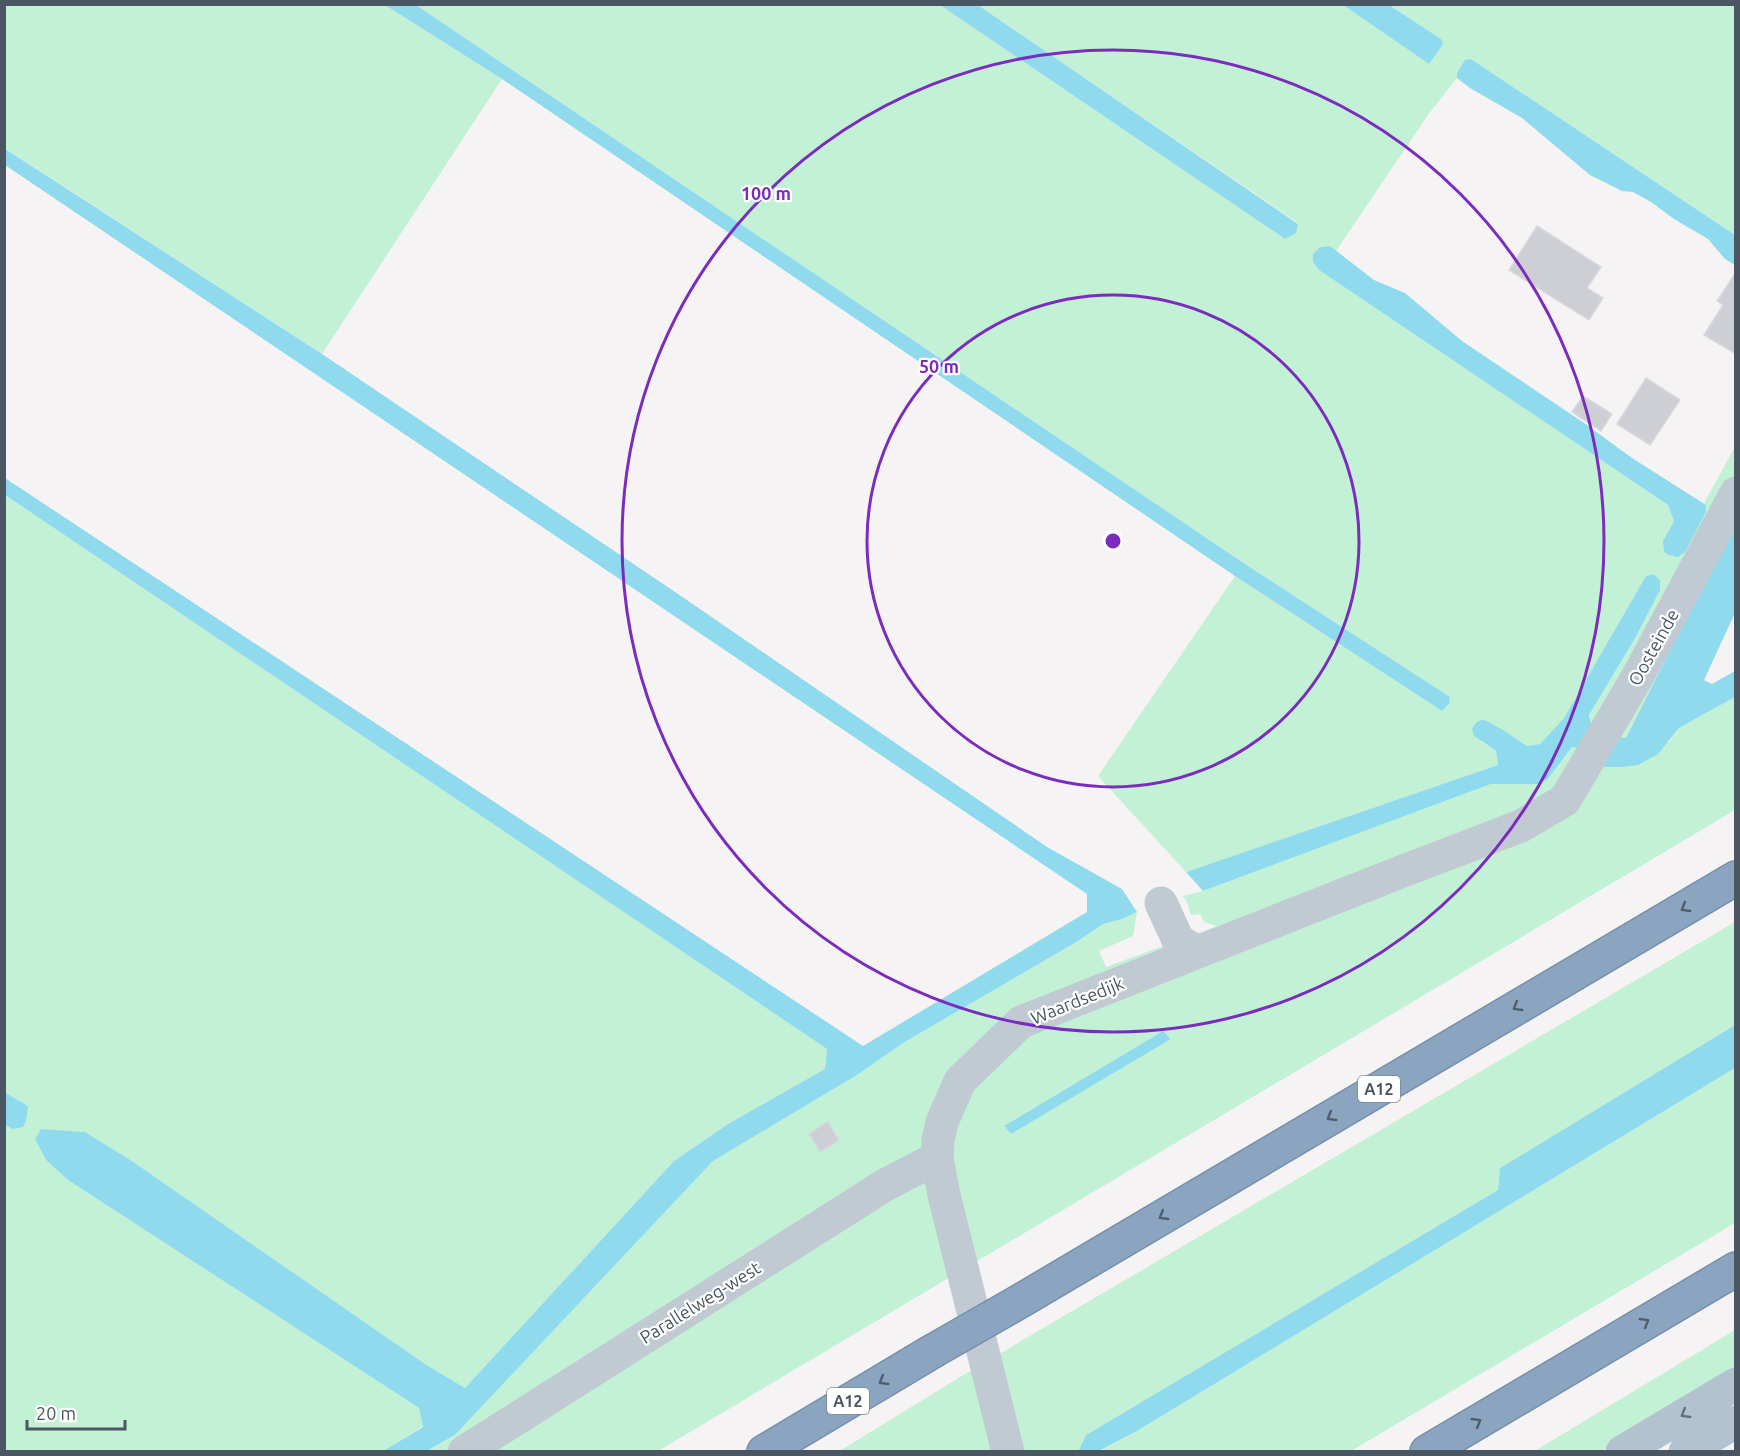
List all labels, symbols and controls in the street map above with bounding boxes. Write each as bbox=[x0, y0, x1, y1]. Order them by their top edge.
text: 100 m bbox=[741, 183, 791, 203]
text: 50 m bbox=[919, 356, 959, 376]
centre of rings bbox=[1103, 531, 1123, 551]
street label: Oosteinde bbox=[1624, 605, 1682, 689]
one-way arrow bbox=[1681, 901, 1691, 912]
street label: Waardsedijk bbox=[1028, 972, 1126, 1028]
one-way arrow bbox=[1513, 1000, 1523, 1011]
road number: A12 bbox=[1358, 1076, 1400, 1102]
one-way arrow bbox=[1327, 1110, 1337, 1121]
one-way arrow bbox=[1159, 1209, 1170, 1221]
street label: Parallelweg-west bbox=[636, 1257, 764, 1347]
one-way arrow bbox=[1639, 1318, 1649, 1330]
one-way arrow bbox=[879, 1374, 889, 1386]
road number: A12 bbox=[827, 1388, 869, 1414]
scale bar bbox=[27, 1393, 124, 1431]
text: 20 m bbox=[36, 1403, 76, 1423]
one-way arrow bbox=[1681, 1406, 1691, 1418]
one-way arrow bbox=[1471, 1417, 1481, 1429]

